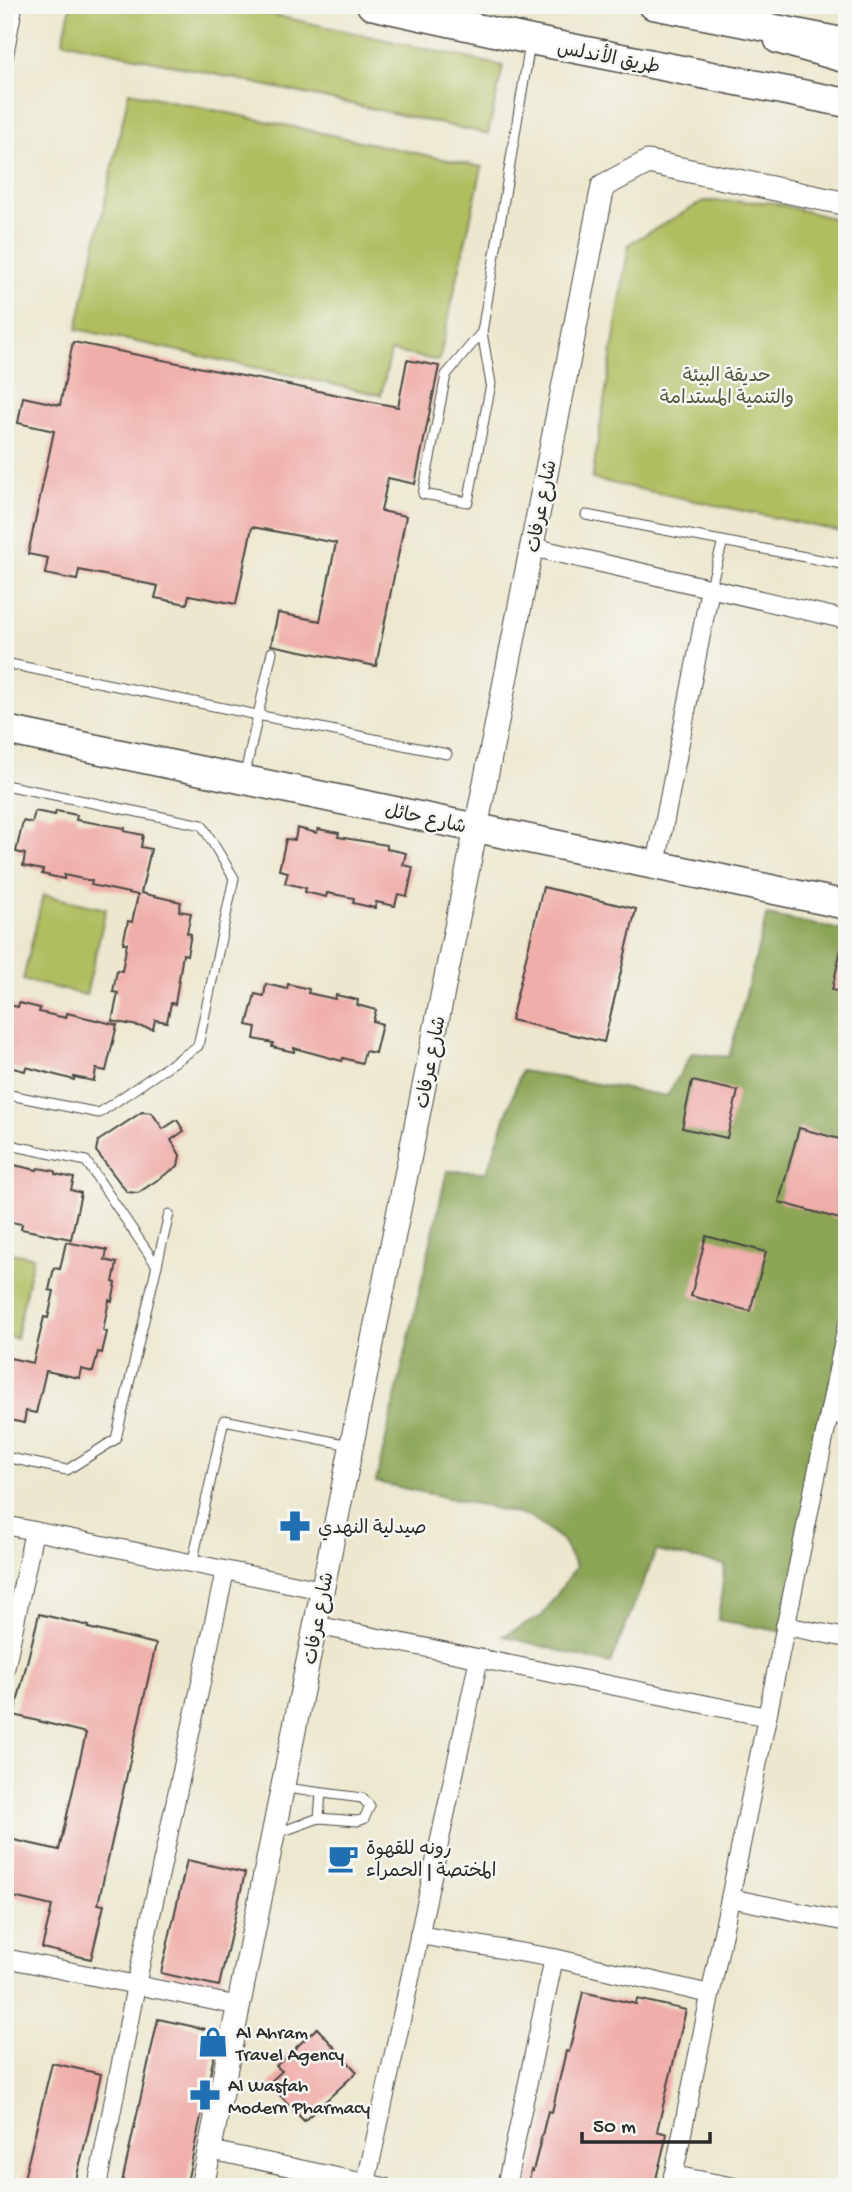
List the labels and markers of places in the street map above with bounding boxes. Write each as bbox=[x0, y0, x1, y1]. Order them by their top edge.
pharmacy icon: صيدلية النهدي bbox=[278, 1509, 312, 1543]
place label: صيدلية النهدي bbox=[318, 1518, 426, 1541]
place label: رونه للقهوة المختصة | الحمراء bbox=[366, 1839, 497, 1884]
cafe icon: رونه للقهوة المختصة | الحمراء bbox=[326, 1841, 360, 1875]
place label: Al Ahram Travel Agency bbox=[235, 2023, 345, 2068]
shop icon: Al Ahram Travel Agency bbox=[196, 2025, 230, 2059]
place label: Al Wasfah Modern Pharmacy bbox=[228, 2076, 371, 2121]
pharmacy icon: Al Wasfah Modern Pharmacy bbox=[188, 2078, 222, 2112]

